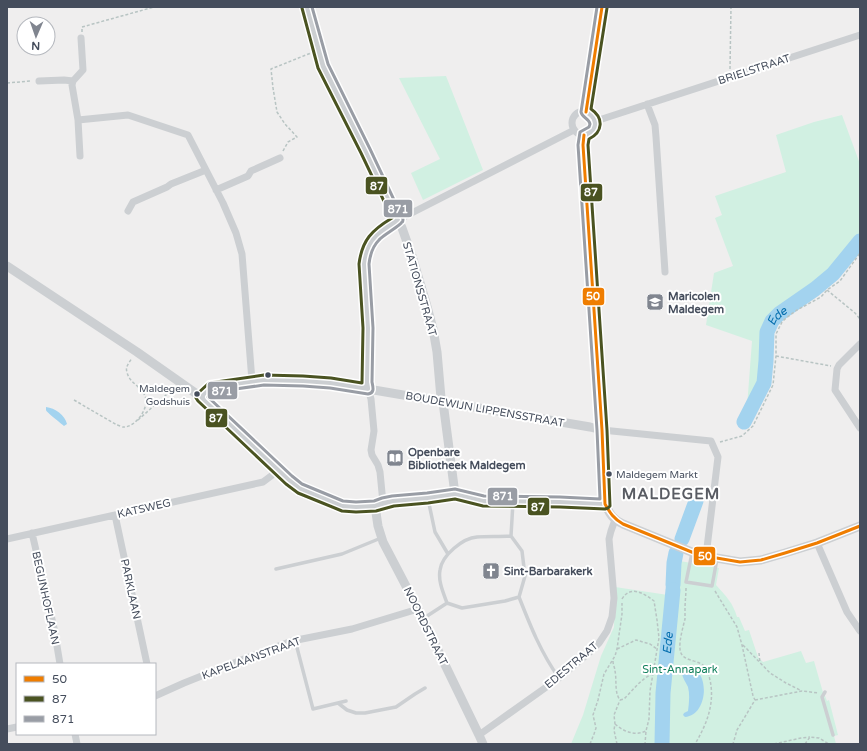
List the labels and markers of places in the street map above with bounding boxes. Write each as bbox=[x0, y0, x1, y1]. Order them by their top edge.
place label: Maricolen Maldegem bbox=[668, 290, 724, 317]
school or university icon: Maricolen Maldegem bbox=[645, 292, 665, 312]
unlabelled marker bbox=[263, 370, 273, 380]
place label: Maldegem Godshuis bbox=[139, 383, 190, 408]
marker: Maldegem Godshuis bbox=[192, 389, 202, 399]
place label: Openbare Bibliotheek Maldegem bbox=[408, 446, 526, 473]
library icon: Openbare Bibliotheek Maldegem bbox=[385, 448, 405, 468]
marker: Maldegem Markt bbox=[604, 469, 614, 479]
place label: Maldegem Markt bbox=[616, 469, 698, 481]
church icon: Sint-Barbarakerk bbox=[481, 561, 501, 581]
place label: Sint-Barbarakerk bbox=[504, 565, 593, 578]

